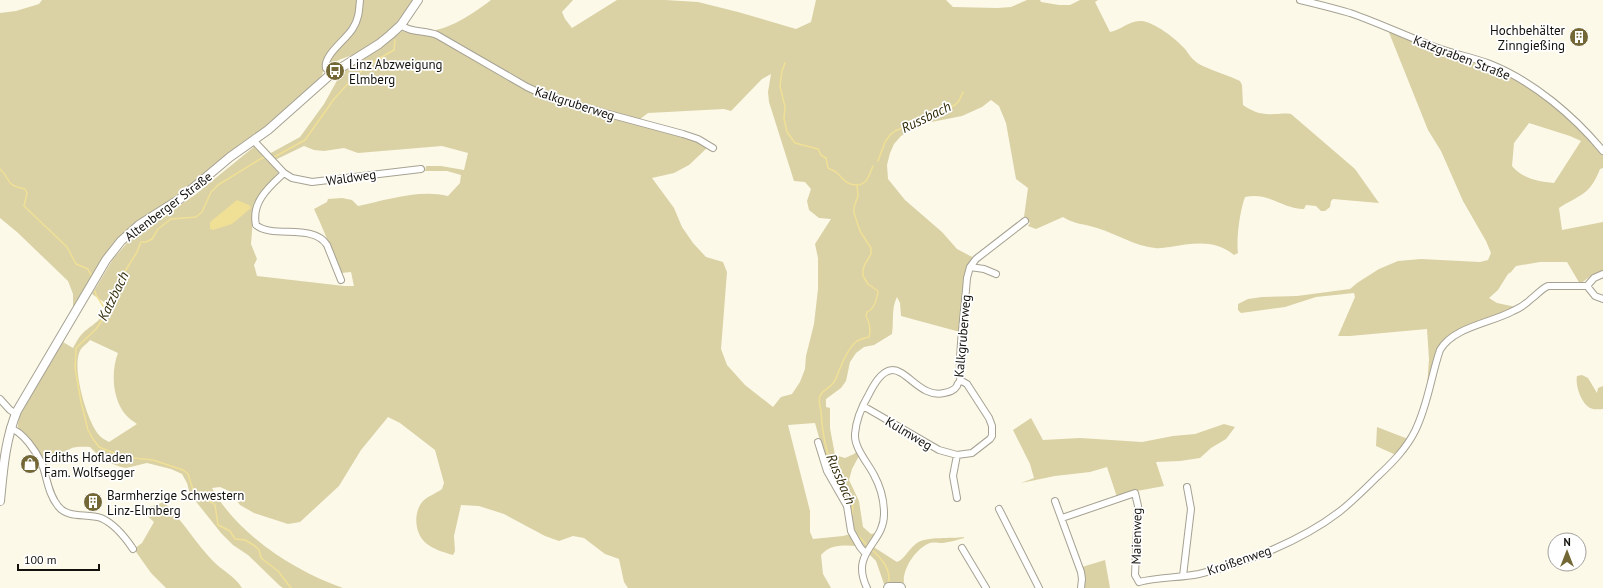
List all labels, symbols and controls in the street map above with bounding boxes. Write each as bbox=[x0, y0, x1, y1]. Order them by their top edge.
place label: Hochbehälter Zinngießing bbox=[1490, 22, 1566, 54]
building icon: Hochbehälter Zinngießing bbox=[1568, 26, 1590, 48]
street label: Katzgraben Straße bbox=[1411, 31, 1513, 84]
place label: Linz Abzweigung Elmberg bbox=[349, 56, 443, 88]
bus stop icon: Linz Abzweigung Elmberg bbox=[324, 60, 346, 82]
street label: Kalkgruberweg bbox=[533, 83, 617, 124]
water label: Russbach bbox=[898, 97, 954, 137]
street label: Waldweg bbox=[325, 166, 377, 189]
street label: Altenberger Straße bbox=[121, 168, 216, 245]
water label: Katzbach bbox=[93, 269, 133, 323]
street label: Kalkgruberweg bbox=[950, 294, 975, 378]
street label: Kulmweg bbox=[882, 413, 935, 454]
place label: Ediths Hofladen Fam. Wolfsegger bbox=[44, 449, 135, 481]
water label: Russbach bbox=[822, 451, 860, 507]
shop icon: Ediths Hofladen Fam. Wolfsegger bbox=[19, 453, 41, 475]
place label: Barmherzige Schwestern Linz-Elmberg bbox=[107, 487, 244, 519]
building icon: Barmherzige Schwestern Linz-Elmberg bbox=[82, 491, 104, 513]
street label: Maienweg bbox=[1128, 507, 1145, 565]
north arrow bbox=[1547, 532, 1587, 572]
text: N bbox=[1563, 535, 1571, 549]
street label: Kroißenweg bbox=[1205, 542, 1273, 579]
scale bar bbox=[18, 546, 99, 572]
text: 100 m bbox=[24, 552, 57, 567]

